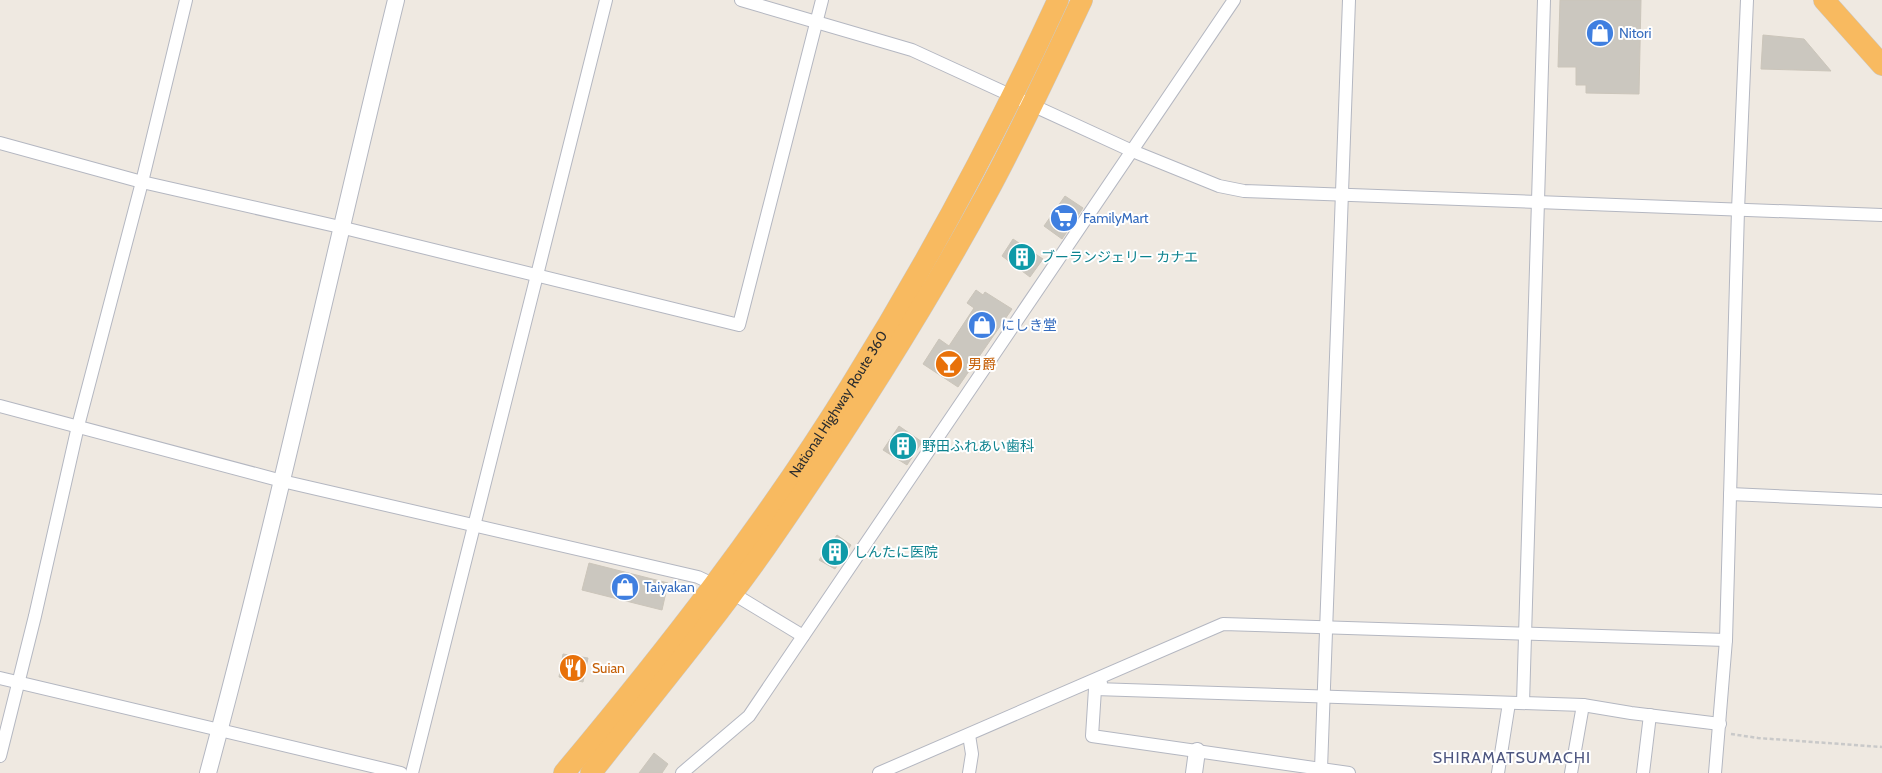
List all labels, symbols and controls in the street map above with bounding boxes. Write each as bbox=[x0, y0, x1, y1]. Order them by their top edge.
shop icon: Nitori bbox=[1585, 18, 1615, 48]
place label: Nitori bbox=[1619, 24, 1651, 42]
supermarket icon: FamilyMart bbox=[1049, 203, 1079, 233]
place label: FamilyMart bbox=[1083, 209, 1149, 227]
building icon: ブーランジェリー カナエ bbox=[1007, 242, 1037, 272]
place label: ブーランジェリー カナエ bbox=[1041, 248, 1198, 266]
shop icon: にしき堂 bbox=[967, 310, 997, 340]
place label: にしき堂 bbox=[1001, 316, 1057, 334]
street label: National Highway Route 360 bbox=[785, 327, 891, 481]
bar icon: 男爵 bbox=[934, 349, 964, 379]
place label: 男爵 bbox=[968, 355, 996, 373]
building icon: 野田ふれあい歯科 bbox=[888, 431, 918, 461]
place label: 野田ふれあい歯科 bbox=[922, 437, 1034, 455]
building icon: しんたに医院 bbox=[820, 537, 850, 567]
place label: しんたに医院 bbox=[854, 543, 938, 561]
shop icon: Taiyakan bbox=[610, 572, 640, 602]
place label: Taiyakan bbox=[644, 578, 695, 596]
restaurant icon: Suian bbox=[558, 653, 588, 683]
place label: Suian bbox=[592, 659, 625, 677]
district label: SHIRAMATSUMACHI bbox=[1433, 748, 1591, 767]

